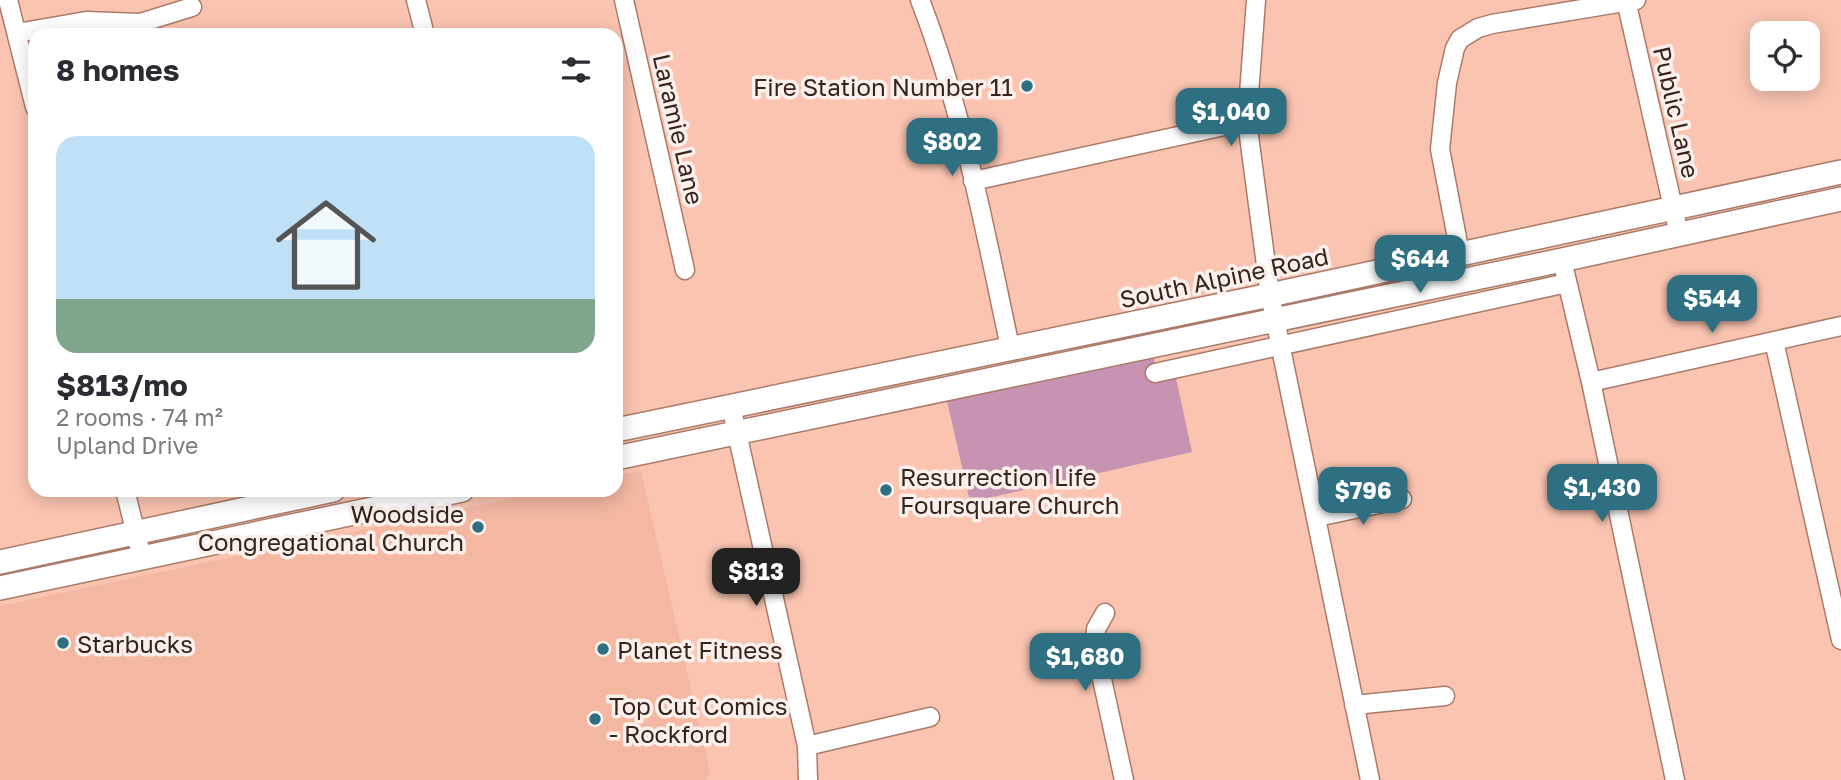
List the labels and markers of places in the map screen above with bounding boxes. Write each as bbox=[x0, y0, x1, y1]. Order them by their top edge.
place label: Fire Station Number 11 bbox=[753, 72, 1013, 101]
marker: Fire Station Number 11 bbox=[1019, 78, 1035, 94]
pin: $1,040 bbox=[1174, 88, 1288, 148]
pin: $802 bbox=[911, 118, 993, 178]
pin: $644 bbox=[1379, 236, 1461, 295]
pin: $544 bbox=[1671, 276, 1753, 335]
place label: Resurrection Life Foursquare Church bbox=[900, 462, 1119, 519]
pin: $1,430 bbox=[1545, 464, 1659, 524]
pin: $796 bbox=[1322, 468, 1404, 527]
marker: Resurrection Life Foursquare Church bbox=[878, 482, 894, 498]
place label: Woodside Congregational Church bbox=[198, 499, 464, 556]
marker: Woodside Congregational Church bbox=[470, 519, 486, 535]
pin: $813 bbox=[715, 548, 797, 608]
place label: Starbucks bbox=[77, 629, 193, 658]
pin: $1,680 bbox=[1028, 634, 1142, 693]
marker: Starbucks bbox=[55, 635, 71, 651]
place label: Planet Fitness bbox=[617, 635, 783, 664]
marker: Planet Fitness bbox=[595, 641, 611, 657]
place label: Top Cut Comics - Rockford bbox=[609, 691, 788, 748]
marker: Top Cut Comics - Rockford bbox=[587, 711, 603, 727]

